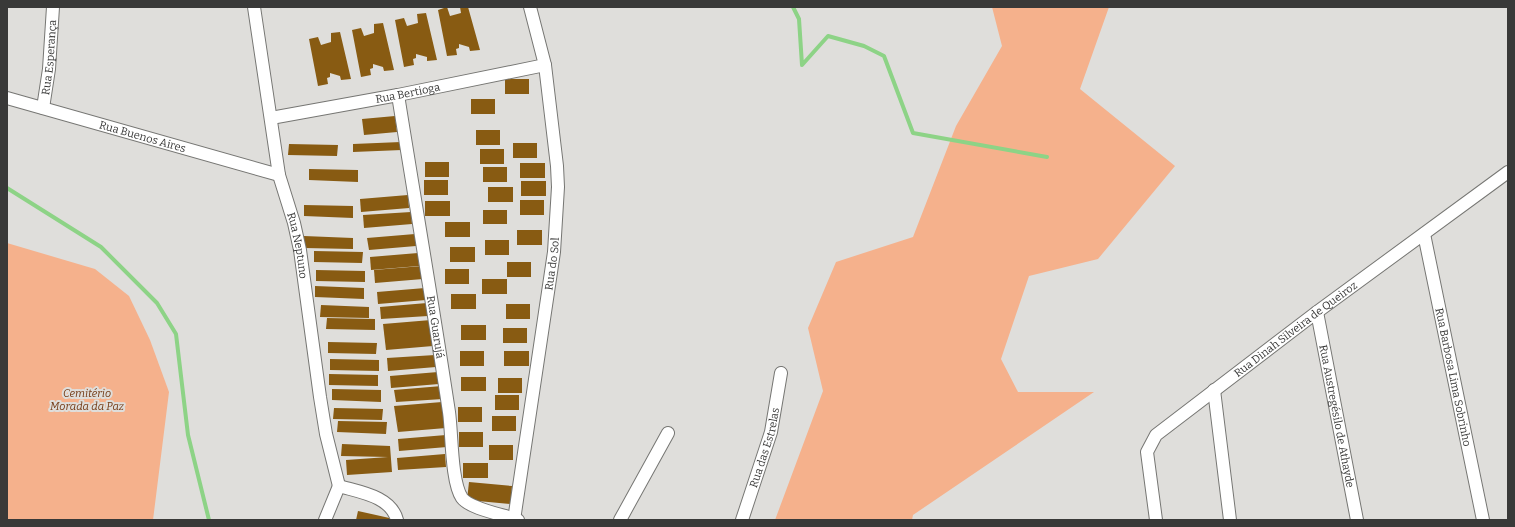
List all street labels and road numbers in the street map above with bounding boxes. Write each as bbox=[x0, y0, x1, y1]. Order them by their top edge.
street label: Rua Esperança bbox=[39, 19, 59, 96]
street label: Rua Bertioga bbox=[374, 81, 441, 106]
street label: Rua Buenos Aires bbox=[98, 118, 187, 155]
street label: Rua Neptuno bbox=[284, 211, 310, 280]
street label: Rua do Sol bbox=[542, 237, 562, 291]
street label: Rua Dinah Silveira de Queiroz bbox=[1232, 279, 1360, 380]
street label: Rua Guarujá bbox=[424, 295, 447, 359]
street label: Rua Barbosa Lima Sobrinho bbox=[1432, 307, 1474, 448]
street label: Rua Austregésilo de Athayde bbox=[1316, 344, 1357, 489]
street label: Rua das Estrelas bbox=[747, 407, 782, 489]

